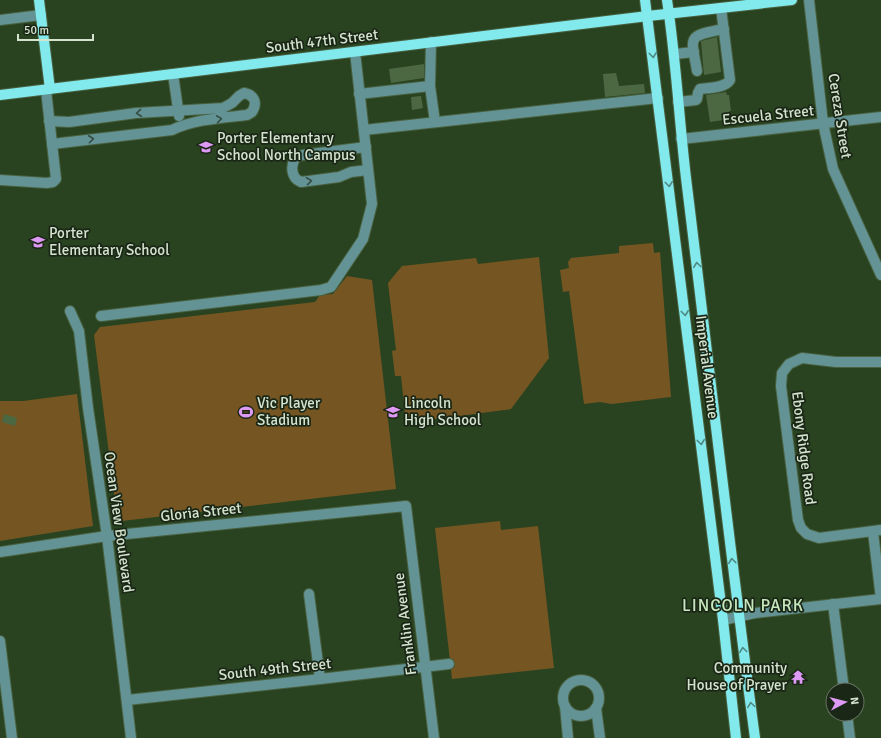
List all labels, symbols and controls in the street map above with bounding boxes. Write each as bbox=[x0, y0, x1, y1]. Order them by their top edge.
scale bar bbox=[18, 16, 93, 42]
text: 50 m bbox=[24, 23, 49, 38]
street label: South 47th Street bbox=[265, 25, 379, 57]
one-way arrow bbox=[648, 52, 657, 58]
street label: Cereza Street bbox=[824, 72, 856, 160]
street label: Escuela Street bbox=[721, 101, 815, 129]
one-way arrow bbox=[136, 108, 142, 117]
one-way arrow bbox=[216, 115, 222, 124]
place label: Porter Elementary School North Campus bbox=[217, 129, 356, 164]
one-way arrow bbox=[88, 135, 94, 144]
school or university icon: Porter Elementary School North Campus bbox=[198, 139, 214, 155]
one-way arrow bbox=[306, 177, 313, 186]
one-way arrow bbox=[664, 181, 673, 187]
place label: Porter Elementary School bbox=[49, 224, 170, 259]
school or university icon: Porter Elementary School bbox=[30, 234, 46, 250]
one-way arrow bbox=[692, 262, 701, 268]
one-way arrow bbox=[680, 310, 689, 316]
street label: Imperial Avenue bbox=[692, 314, 722, 420]
street label: Ebony Ridge Road bbox=[788, 390, 820, 506]
place label: Vic Player Stadium bbox=[257, 394, 321, 429]
place label: Lincoln High School bbox=[404, 394, 481, 429]
sports icon: Vic Player Stadium bbox=[238, 404, 254, 420]
school or university icon: Lincoln High School bbox=[385, 404, 401, 420]
one-way arrow bbox=[696, 439, 705, 445]
street label: Ocean View Boulevard bbox=[100, 450, 138, 594]
street label: Gloria Street bbox=[160, 499, 242, 525]
one-way arrow bbox=[728, 558, 737, 564]
street label: Franklin Avenue bbox=[390, 572, 420, 676]
district label: LINCOLN PARK bbox=[682, 595, 804, 616]
one-way arrow bbox=[739, 647, 748, 653]
street label: South 49th Street bbox=[218, 654, 332, 684]
place label: Community House of Prayer bbox=[687, 659, 787, 694]
temple icon: Community House of Prayer bbox=[790, 669, 806, 685]
north arrow bbox=[825, 682, 865, 722]
text: N bbox=[848, 696, 861, 705]
one-way arrow bbox=[746, 702, 755, 708]

